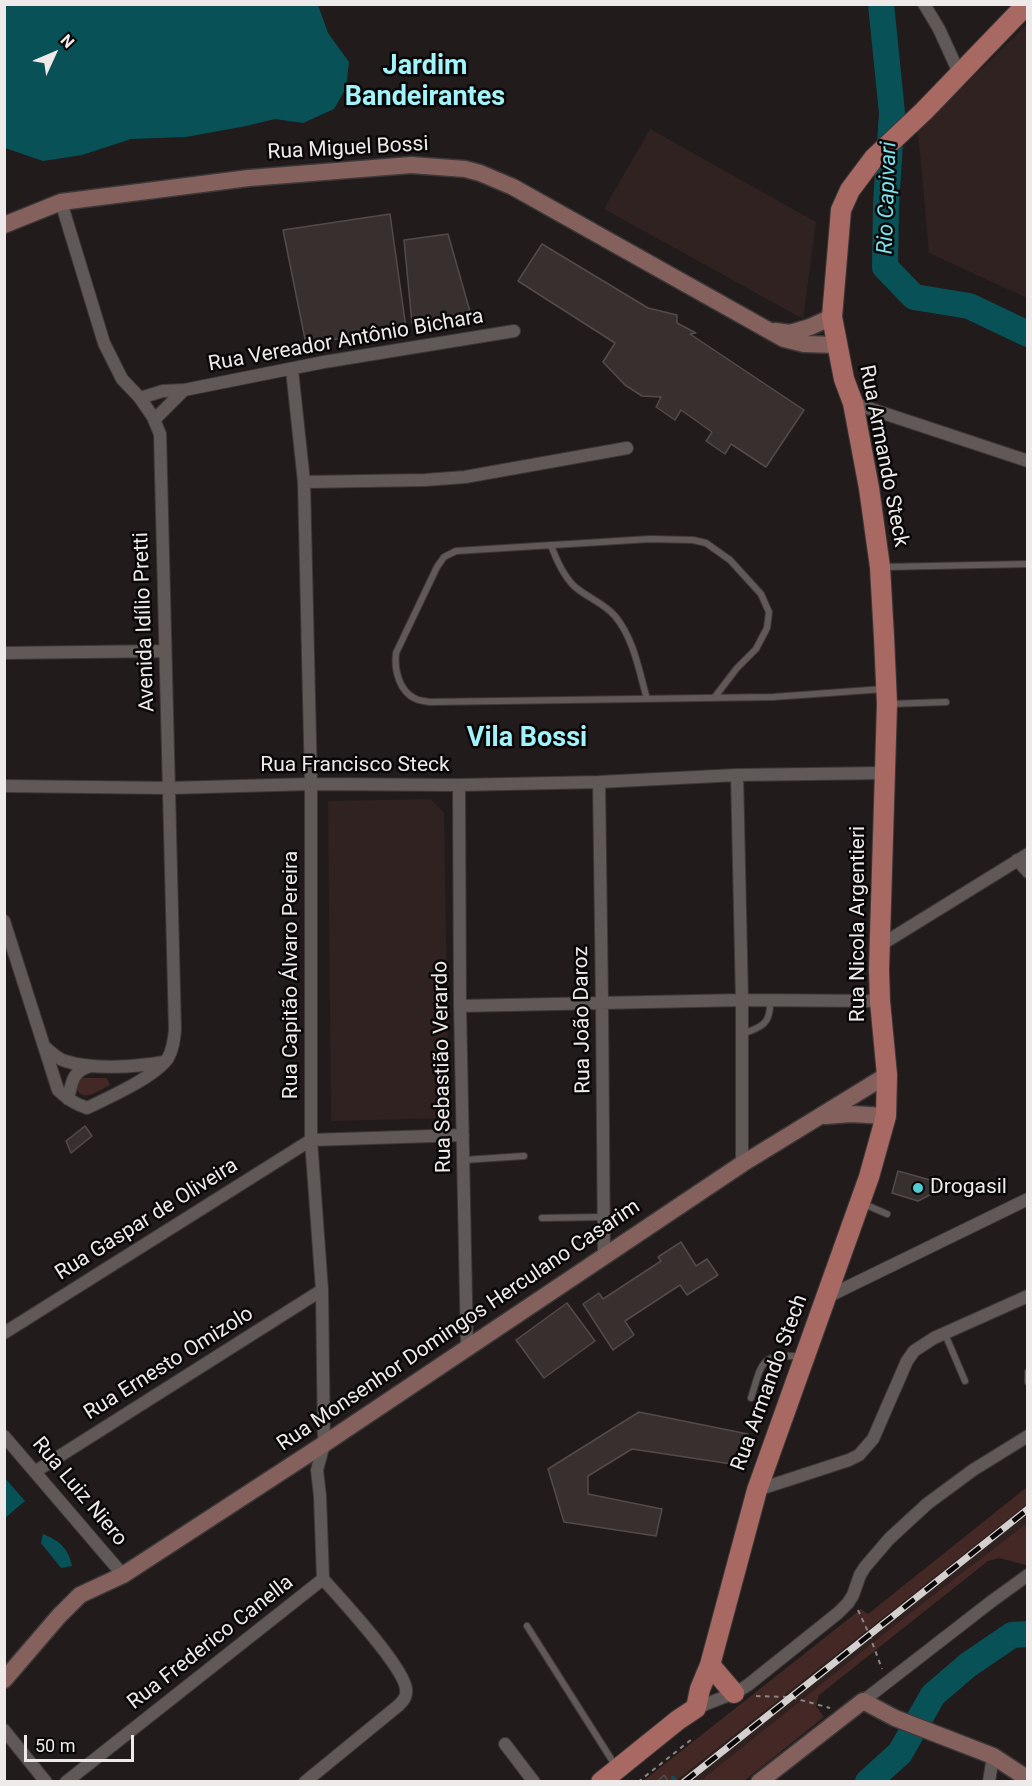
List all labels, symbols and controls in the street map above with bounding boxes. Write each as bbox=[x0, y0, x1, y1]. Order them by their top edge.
north arrow bbox=[24, 24, 84, 84]
text: N bbox=[57, 30, 78, 52]
district label: Jardim Bandeirantes bbox=[345, 51, 505, 114]
street label: Rua Miguel Bossi bbox=[267, 132, 429, 166]
water label: Rio Capivari bbox=[873, 141, 903, 255]
street label: Rua Vereador Antônio Bichara bbox=[206, 304, 486, 378]
street label: Rua Armando Steck bbox=[853, 363, 913, 549]
street label: Avenida Idílio Pretti bbox=[129, 532, 161, 712]
district label: Vila Bossi bbox=[467, 723, 587, 755]
street label: Rua Francisco Steck bbox=[260, 753, 450, 779]
street label: Rua Nicola Argentieri bbox=[846, 826, 872, 1022]
street label: Rua Capitão Álvaro Pereira bbox=[279, 851, 305, 1099]
street label: Rua João Daroz bbox=[569, 946, 597, 1094]
street label: Rua Sebastião Verardo bbox=[429, 961, 457, 1173]
street label: Rua Gaspar de Oliveira bbox=[51, 1154, 243, 1286]
place label: Drogasil bbox=[930, 1175, 1007, 1201]
marker: Drogasil bbox=[911, 1181, 925, 1195]
street label: Rua Monsenhor Domingos Herculano Casarim bbox=[273, 1195, 645, 1457]
street label: Rua Armando Stech bbox=[726, 1292, 814, 1474]
street label: Rua Ernesto Omizolo bbox=[80, 1302, 258, 1426]
street label: Rua Luiz Niero bbox=[26, 1432, 132, 1552]
street label: Rua Frederico Canella bbox=[123, 1570, 299, 1716]
scale bar bbox=[27, 1723, 136, 1761]
text: 50 m bbox=[35, 1735, 75, 1756]

